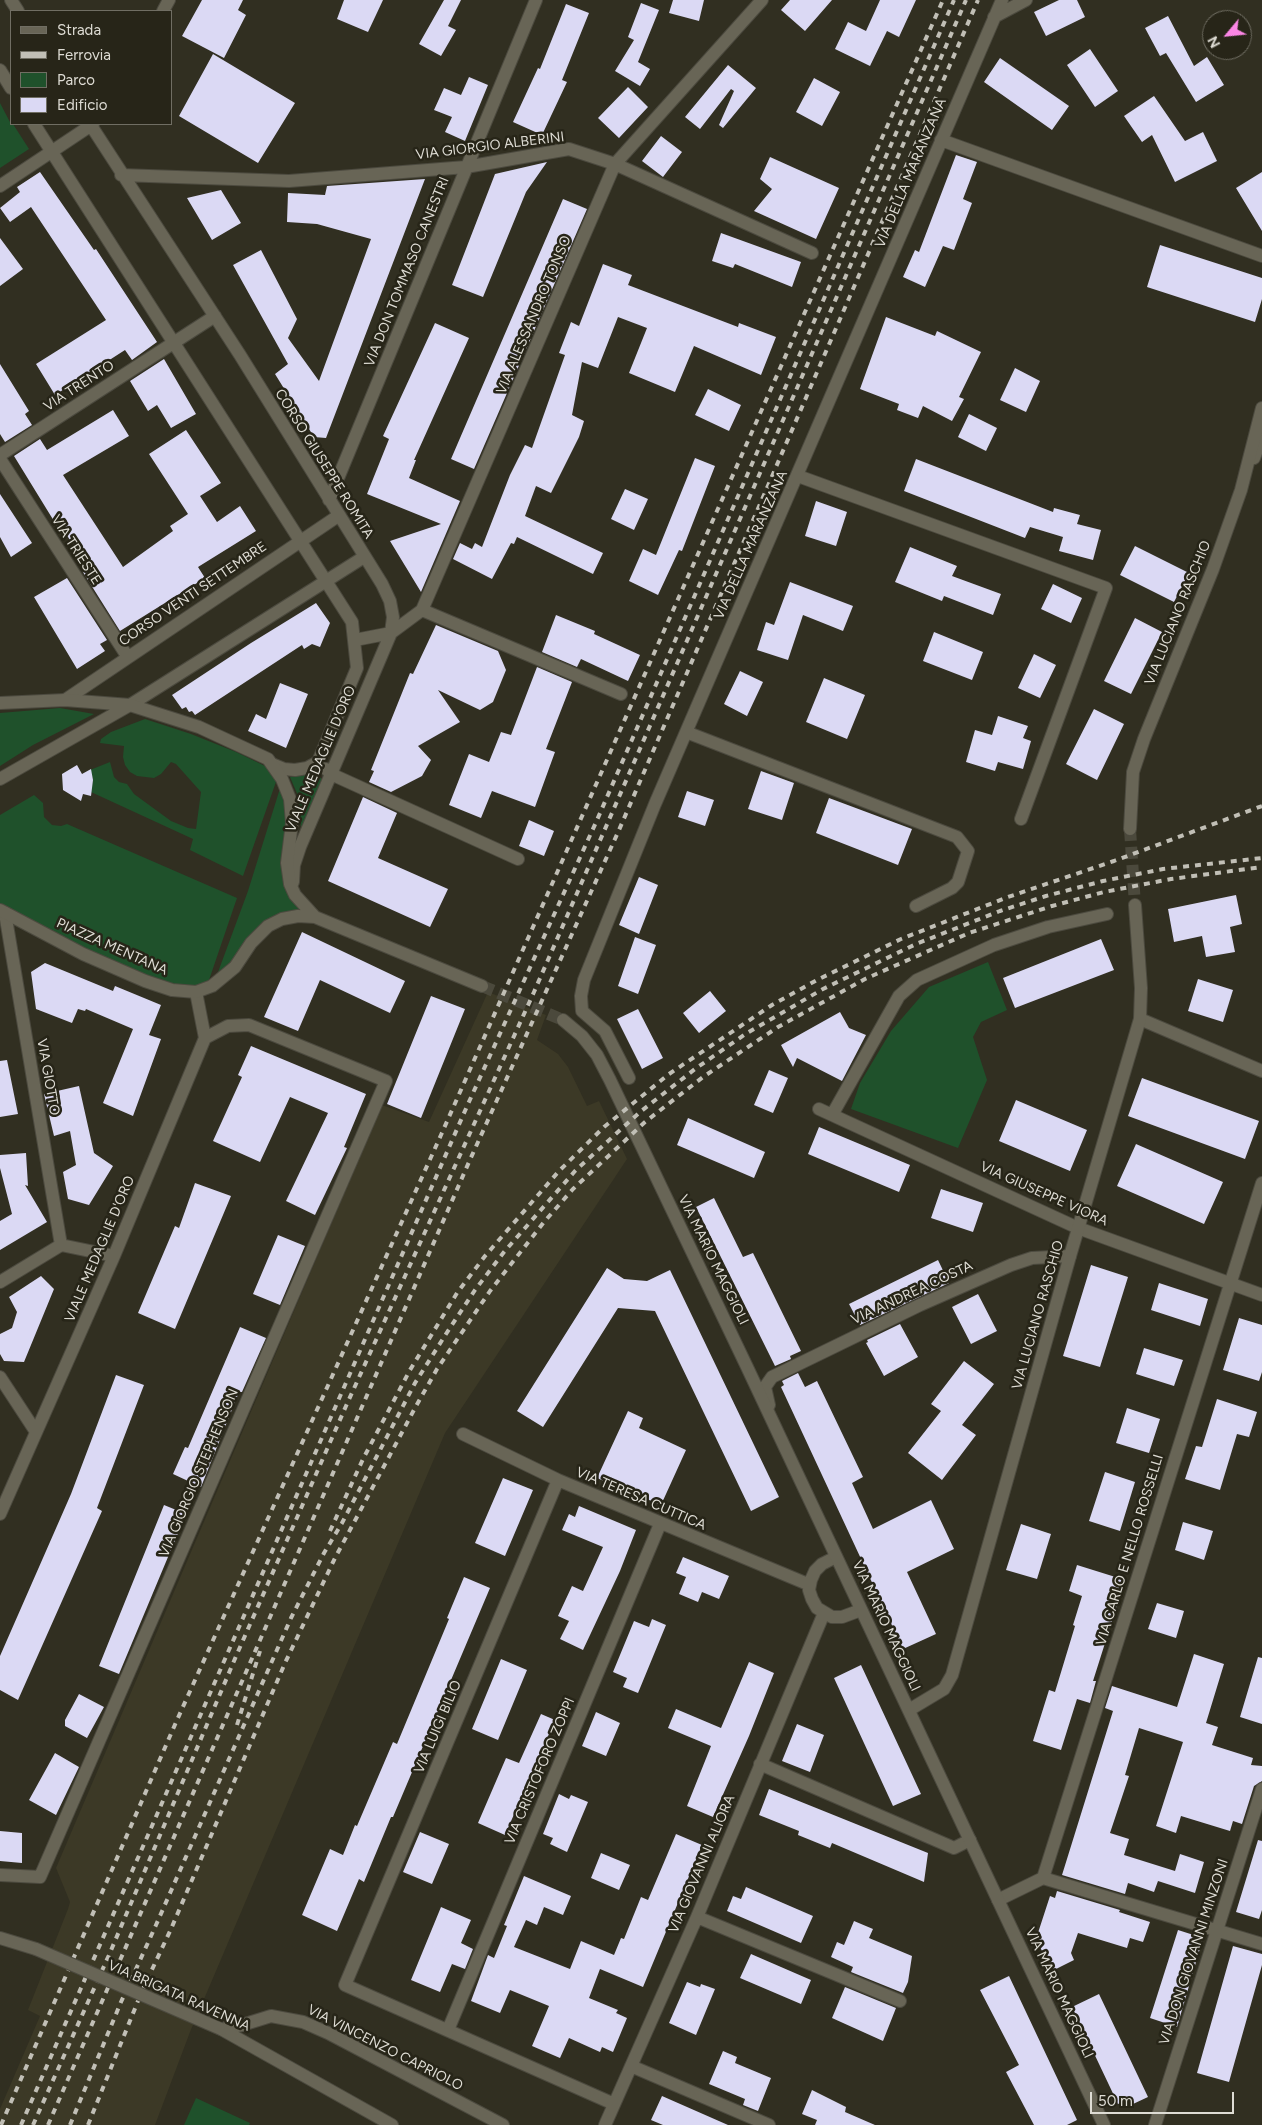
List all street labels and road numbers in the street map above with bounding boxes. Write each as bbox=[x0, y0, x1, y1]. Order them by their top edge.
street label: VIA DELLA MARANZANA bbox=[872, 96, 950, 250]
street label: VIA GIORGIO ALBERINI bbox=[415, 129, 565, 163]
street label: VIA DON TOMMASO CANESTRI bbox=[361, 175, 453, 369]
street label: VIA ALESSANDRO TONSO bbox=[493, 233, 575, 397]
street label: VIA TRENTO bbox=[41, 357, 117, 415]
street label: CORSO GIUSEPPE ROMITA bbox=[271, 386, 377, 542]
street label: VIA DELLA MARANZANA bbox=[711, 468, 791, 622]
street label: VIA TRIESTE bbox=[47, 512, 105, 588]
street label: CORSO VENTI SETTEMBRE bbox=[116, 538, 270, 650]
street label: VIA LUCIANO RASCHIO bbox=[1141, 538, 1215, 688]
street label: VIALE MEDAGLIE D'ORO bbox=[283, 683, 359, 835]
street label: PIAZZA MENTANA bbox=[54, 915, 170, 979]
street label: VIA GIOTTO bbox=[33, 1037, 63, 1117]
street label: VIA GIUSEPPE VIORA bbox=[978, 1158, 1110, 1230]
street label: VIALE MEDAGLIE D'ORO bbox=[62, 1173, 138, 1325]
street label: VIA MARIO MAGGIOLI bbox=[674, 1192, 752, 1328]
street label: VIA LUCIANO RASCHIO bbox=[1009, 1239, 1067, 1391]
street label: VIA ANDREA COSTA bbox=[849, 1257, 975, 1329]
street label: VIA GIORGIO STEPHENSON bbox=[156, 1386, 242, 1560]
street label: VIA CARLO E NELLO ROSSELLI bbox=[1093, 1452, 1167, 1648]
street label: VIA TERESA CUTTICA bbox=[573, 1464, 709, 1534]
street label: VIA MARIO MAGGIOLI bbox=[848, 1558, 924, 1694]
street label: VIA LUIGI BILIO bbox=[411, 1678, 465, 1776]
street label: VIA CRISTOFORO ZOPPI bbox=[501, 1695, 579, 1847]
street label: VIA GIOVANNI ALIORA bbox=[665, 1792, 739, 1936]
street label: VIA DON GIOVANNI MINZONI bbox=[1156, 1857, 1232, 2047]
street label: VIA MARIO MAGGIOLI bbox=[1021, 1925, 1097, 2061]
street label: VIA BRIGATA RAVENNA bbox=[105, 1957, 253, 2035]
street label: VIA VINCENZO CAPRIOLO bbox=[304, 2001, 466, 2095]

